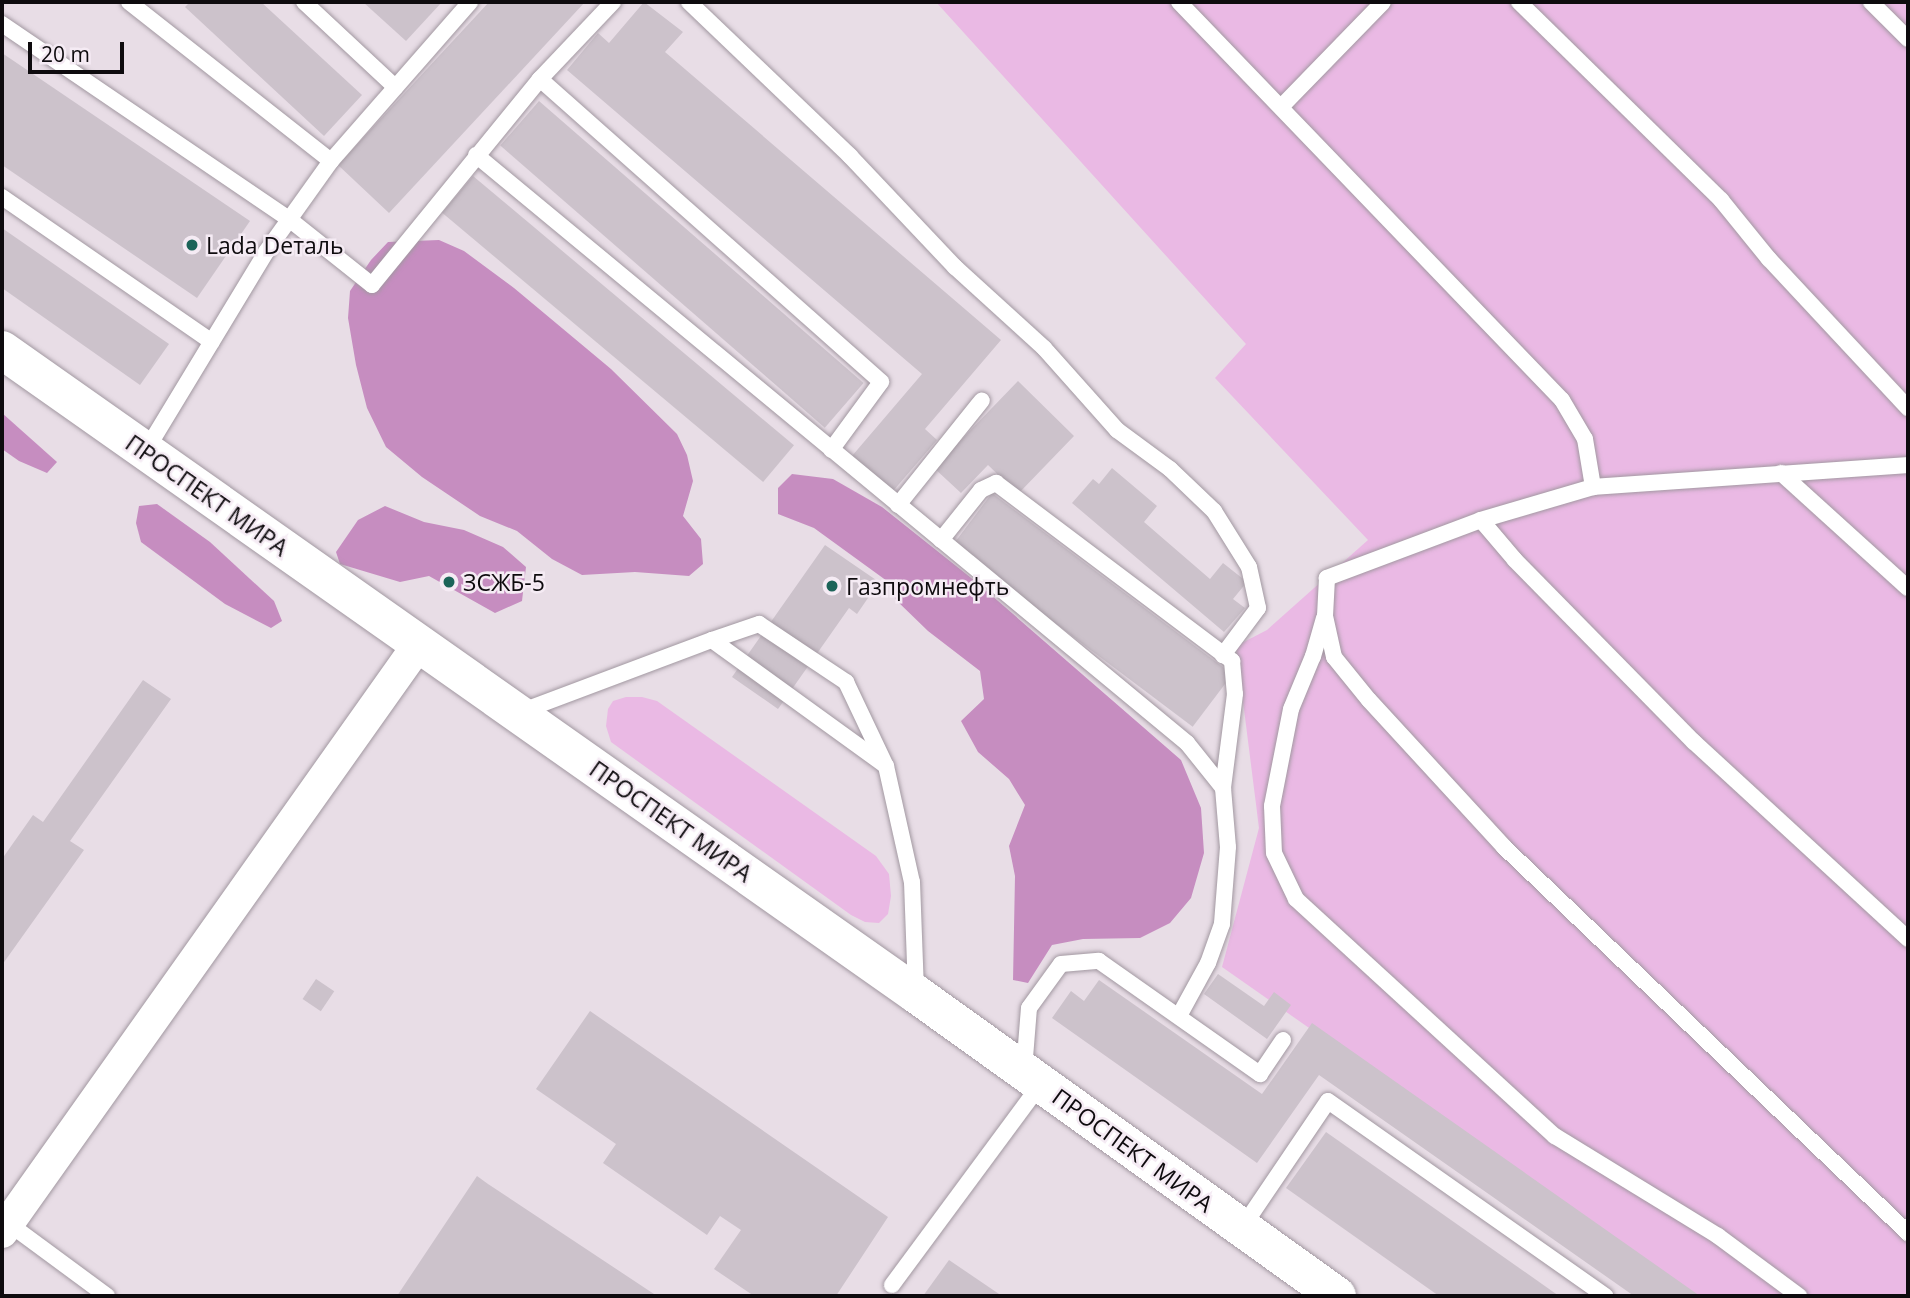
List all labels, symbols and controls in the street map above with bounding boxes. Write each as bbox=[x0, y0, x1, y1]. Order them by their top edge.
scale bar bbox=[32, 28, 128, 72]
text: 20 m bbox=[41, 40, 90, 68]
place label: Lada Dеталь bbox=[206, 231, 344, 259]
marker: Lada Dеталь bbox=[184, 237, 200, 253]
street label: ПРОСПЕКТ МИРА bbox=[121, 429, 293, 561]
place label: ЗСЖБ-5 bbox=[463, 568, 545, 596]
place label: Газпромнефть bbox=[846, 572, 1009, 600]
marker: ЗСЖБ-5 bbox=[441, 574, 457, 590]
marker: Газпромнефть bbox=[824, 578, 840, 594]
street label: ПРОСПЕКТ МИРА bbox=[585, 755, 757, 887]
street label: ПРОСПЕКТ МИРА bbox=[1047, 1082, 1219, 1218]

